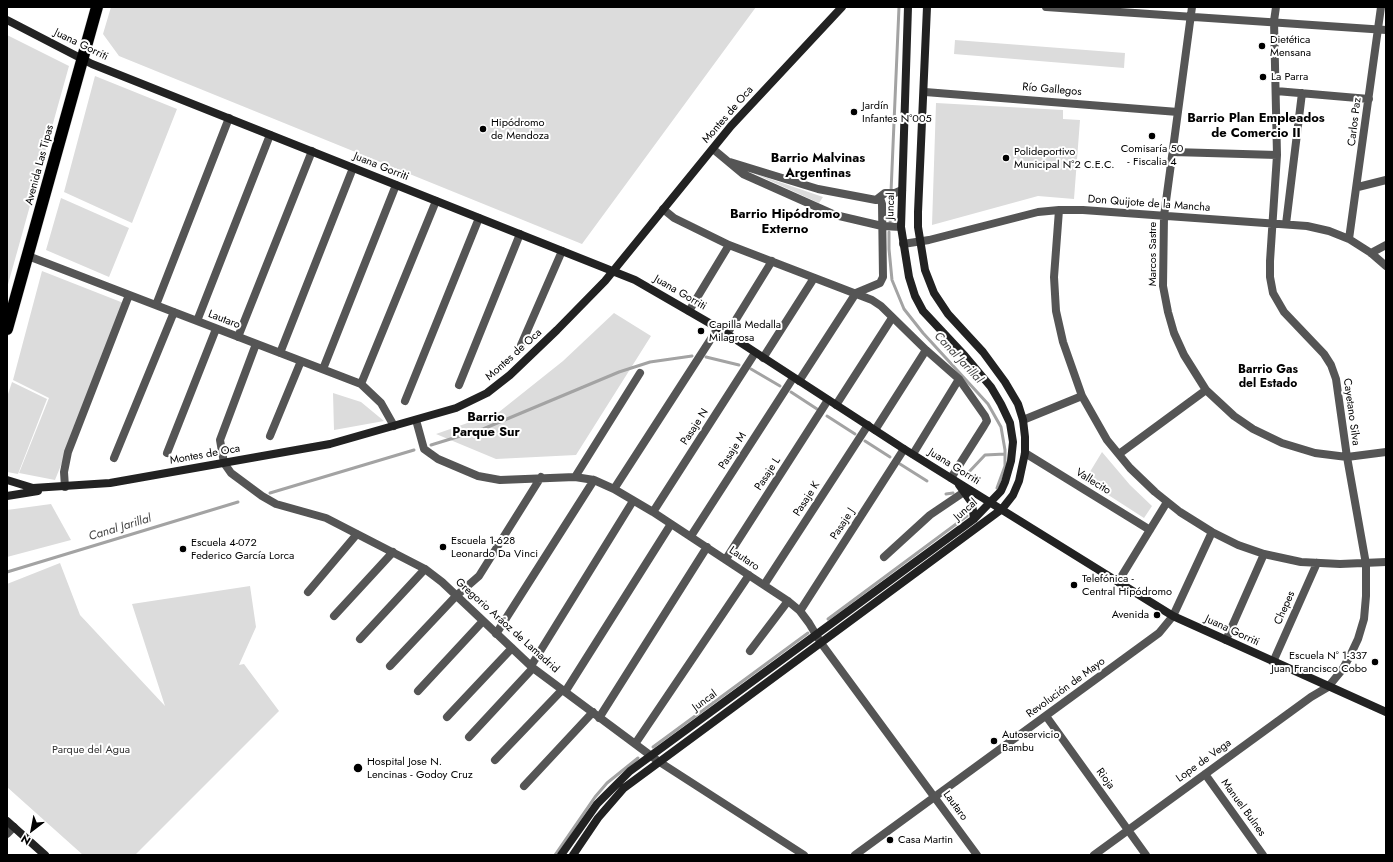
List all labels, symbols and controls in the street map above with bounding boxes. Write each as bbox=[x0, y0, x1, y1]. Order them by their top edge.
street label: Juana Gorriti bbox=[52, 26, 110, 64]
place label: Dietética Mensana bbox=[1270, 33, 1311, 59]
marker: Dietética Mensana bbox=[1257, 41, 1267, 51]
place label: La Parra bbox=[1271, 70, 1308, 84]
marker: La Parra bbox=[1258, 72, 1268, 82]
street label: Río Gallegos bbox=[1022, 81, 1082, 99]
street label: Montes de Oca bbox=[700, 84, 756, 146]
street label: Carlos Paz bbox=[1345, 97, 1365, 147]
place label: Jardín Infantes N°005 bbox=[862, 99, 932, 125]
marker: Jardín Infantes N°005 bbox=[849, 107, 859, 117]
district label: Barrio Plan Empleados de Comercio II bbox=[1187, 111, 1325, 142]
place label: Hipódromo de Mendoza bbox=[491, 116, 549, 142]
street label: Avenida Las Tipas bbox=[23, 123, 57, 207]
marker: Hipódromo de Mendoza bbox=[478, 124, 488, 134]
marker: Comisaría 50 - Fiscalia 4 bbox=[1147, 131, 1157, 141]
place label: Comisaría 50 - Fiscalia 4 bbox=[1121, 142, 1183, 168]
place label: Polideportivo Municipal N°2 C.E.C. bbox=[1014, 145, 1115, 171]
street label: Juana Gorriti bbox=[351, 150, 411, 184]
district label: Barrio Malvinas Argentinas bbox=[771, 151, 865, 182]
marker: Polideportivo Municipal N°2 C.E.C. bbox=[1001, 153, 1011, 163]
street label: Juncal bbox=[884, 192, 898, 220]
street label: Don Quijote de la Mancha bbox=[1087, 193, 1211, 215]
district label: Barrio Hipódromo Externo bbox=[730, 207, 840, 238]
street label: Marcos Sastre bbox=[1146, 222, 1160, 286]
street label: Juana Gorriti bbox=[651, 273, 709, 313]
street label: Lautaro bbox=[206, 308, 242, 332]
place label: Capilla Medalla Milagrosa bbox=[709, 318, 781, 344]
street label: Montes de Oca bbox=[483, 326, 545, 384]
marker: Capilla Medalla Milagrosa bbox=[696, 326, 706, 336]
water label: Canal Jarillal bbox=[931, 329, 985, 387]
district label: Barrio Gas del Estado bbox=[1238, 363, 1298, 391]
street label: Cayetano Silva bbox=[1340, 378, 1362, 446]
street label: Pasaje N bbox=[678, 406, 712, 448]
district label: Barrio Parque Sur bbox=[452, 410, 520, 441]
street label: Pasaje M bbox=[716, 430, 750, 472]
street label: Montes de Oca bbox=[169, 442, 241, 468]
street label: Juana Gorriti bbox=[926, 446, 982, 488]
street label: Pasaje L bbox=[752, 455, 784, 493]
street label: Vallecito bbox=[1073, 466, 1113, 498]
street label: Pasaje K bbox=[791, 479, 823, 519]
street label: Juncal bbox=[951, 496, 981, 524]
street label: Pasaje J bbox=[828, 506, 858, 542]
water label: Canal Jarillal bbox=[87, 512, 153, 544]
place label: Escuela 1-628 Leonardo Da Vinci bbox=[451, 534, 538, 560]
place label: Escuela 4-072 Federico García Lorca bbox=[191, 536, 294, 562]
marker: Escuela 1-628 Leonardo Da Vinci bbox=[438, 542, 448, 552]
marker: Escuela 4-072 Federico García Lorca bbox=[178, 544, 188, 554]
street label: Lautaro bbox=[726, 544, 762, 574]
place label: Telefónica - Central Hipódromo bbox=[1082, 572, 1172, 598]
street label: Gregorio Aráoz de Lamadrid bbox=[452, 576, 562, 676]
marker: Telefónica - Central Hipódromo bbox=[1069, 580, 1079, 590]
street label: Chepes bbox=[1272, 589, 1298, 627]
place label: Avenida bbox=[1112, 608, 1149, 622]
marker: Avenida bbox=[1152, 610, 1162, 620]
street label: Juana Gorriti bbox=[1203, 613, 1261, 649]
place label: Escuela N° 1-337 Juan Francisco Cobo bbox=[1271, 649, 1367, 675]
street label: Revolución de Mayo bbox=[1024, 655, 1108, 721]
marker: Escuela N° 1-337 Juan Francisco Cobo bbox=[1370, 657, 1380, 667]
street label: Juncal bbox=[690, 688, 720, 714]
place label: Autoservicio Bambu bbox=[1002, 728, 1059, 754]
marker: Autoservicio Bambu bbox=[989, 736, 999, 746]
street label: Lope de Vega bbox=[1174, 737, 1234, 785]
park label: Parque del Agua bbox=[52, 743, 130, 757]
place label: Hospital Jose N. Lencinas - Godoy Cruz bbox=[367, 755, 473, 781]
marker: Hospital Jose N. Lencinas - Godoy Cruz bbox=[352, 762, 364, 774]
street label: Rioja bbox=[1093, 766, 1117, 792]
street label: Manuel Bulnes bbox=[1218, 777, 1268, 839]
street label: Lautaro bbox=[940, 789, 970, 823]
north arrow bbox=[12, 810, 52, 850]
text: N bbox=[18, 831, 34, 849]
place label: Casa Martin bbox=[898, 833, 953, 847]
marker: Casa Martin bbox=[885, 835, 895, 845]

